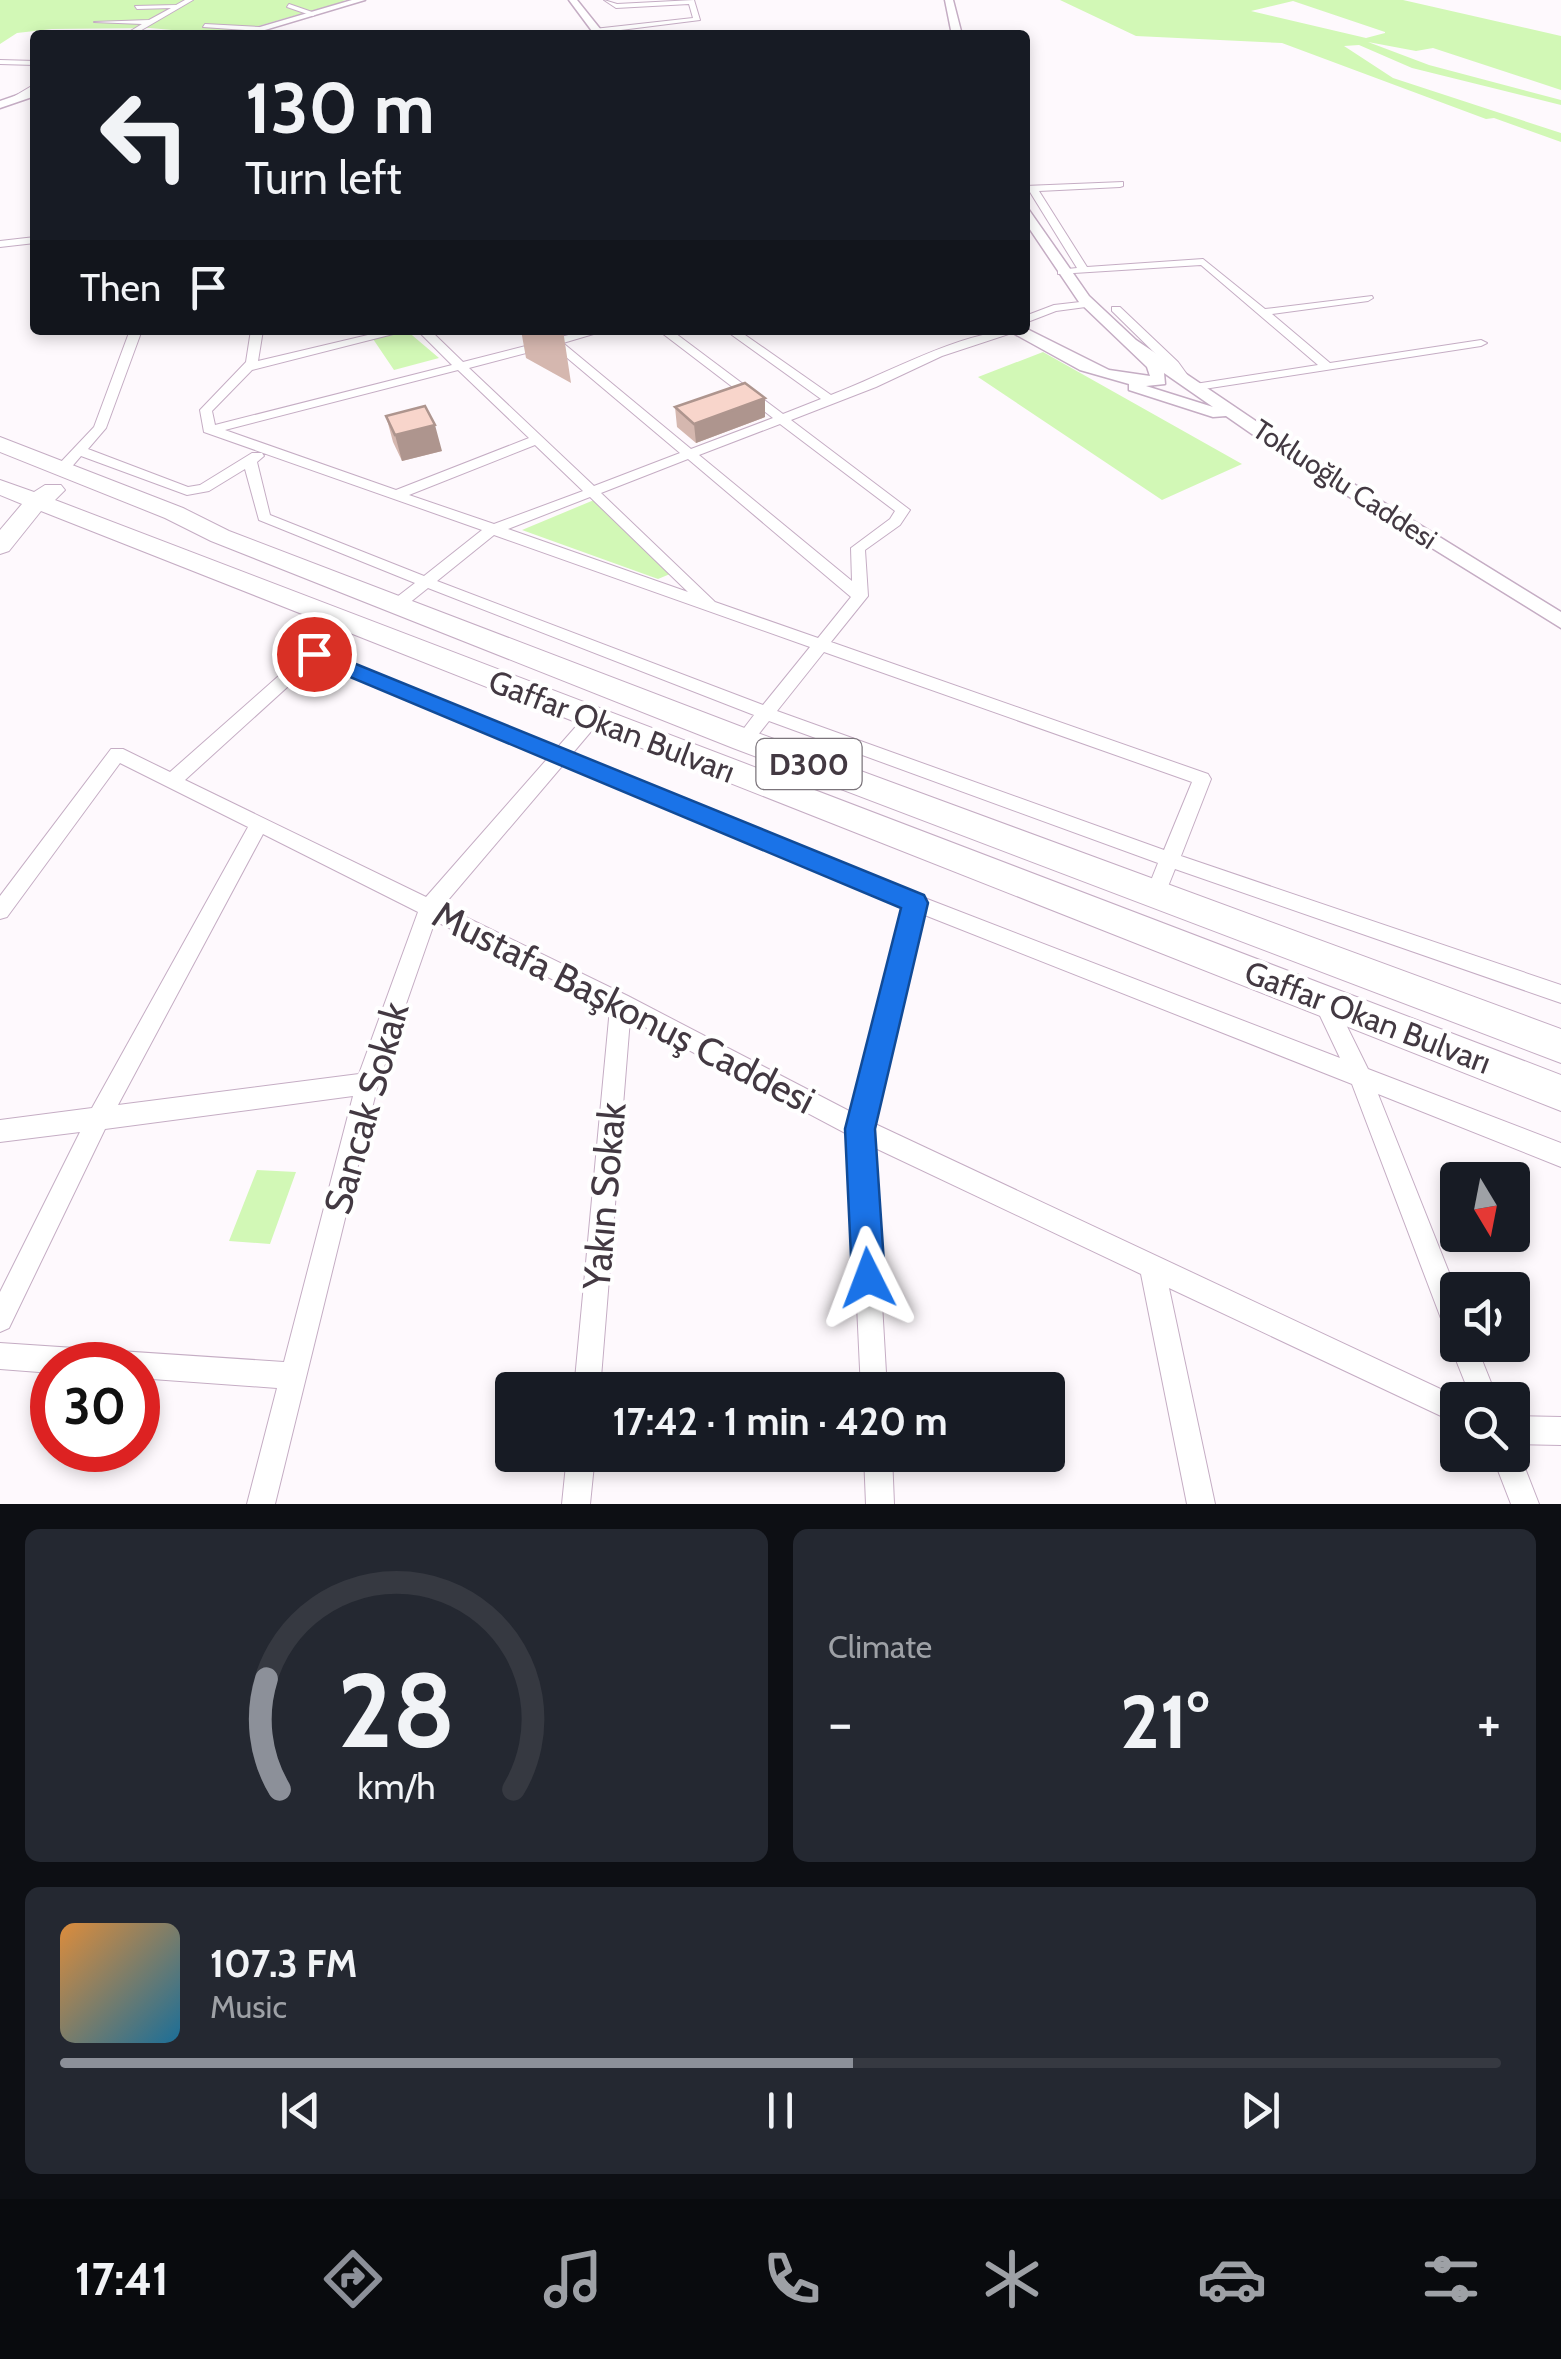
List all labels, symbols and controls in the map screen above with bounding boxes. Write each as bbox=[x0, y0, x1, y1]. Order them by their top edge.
text: 130 m bbox=[245, 65, 435, 151]
icon: left bbox=[80, 70, 210, 200]
text: Turn left bbox=[245, 151, 402, 205]
icon: arrive bbox=[181, 260, 236, 315]
text: Then bbox=[80, 264, 161, 311]
street label: Tokluoğlu Caddesi bbox=[1247, 412, 1443, 556]
pin bbox=[272, 612, 357, 697]
icon: arrive bbox=[287, 627, 342, 682]
street label: Gaffar Okan Bulvarı bbox=[483, 661, 741, 791]
road number: D300 bbox=[756, 739, 862, 789]
street label: Mustafa Başkonuş Caddesi bbox=[425, 890, 823, 1124]
street label: Gaffar Okan Bulvarı bbox=[1239, 952, 1497, 1082]
street label: Sancak Sokak bbox=[313, 997, 419, 1219]
street label: Yakın Sokak bbox=[572, 1101, 636, 1292]
north arrow bbox=[1440, 1162, 1530, 1252]
map controls bbox=[1440, 1162, 1530, 1472]
position arrow bbox=[816, 1226, 920, 1330]
button: sound bbox=[1440, 1272, 1530, 1362]
speed limit sign: 30 bbox=[30, 1342, 160, 1472]
button: search bbox=[1440, 1382, 1530, 1472]
text: 17:42 · 1 min · 420 m bbox=[612, 1398, 948, 1445]
text: Climate bbox=[828, 1627, 932, 1666]
text: 28 bbox=[338, 1647, 455, 1773]
text: 21° bbox=[1120, 1676, 1209, 1767]
text: − bbox=[828, 1689, 852, 1756]
text: + bbox=[1477, 1689, 1501, 1756]
text: km/h bbox=[357, 1765, 436, 1808]
text: 107.3 FM bbox=[210, 1940, 357, 1987]
text: Music bbox=[210, 1987, 287, 2026]
icon: previous bbox=[273, 2083, 328, 2138]
icon: pause bbox=[753, 2083, 808, 2138]
icon: next bbox=[1233, 2083, 1288, 2138]
icon: directions bbox=[318, 2244, 388, 2314]
icon: music bbox=[538, 2244, 608, 2314]
icon: phone bbox=[757, 2244, 827, 2314]
icon: climate bbox=[977, 2244, 1047, 2314]
icon: car bbox=[1197, 2244, 1267, 2314]
icon: filters bbox=[1416, 2244, 1486, 2314]
text: 17:41 bbox=[75, 2252, 169, 2306]

